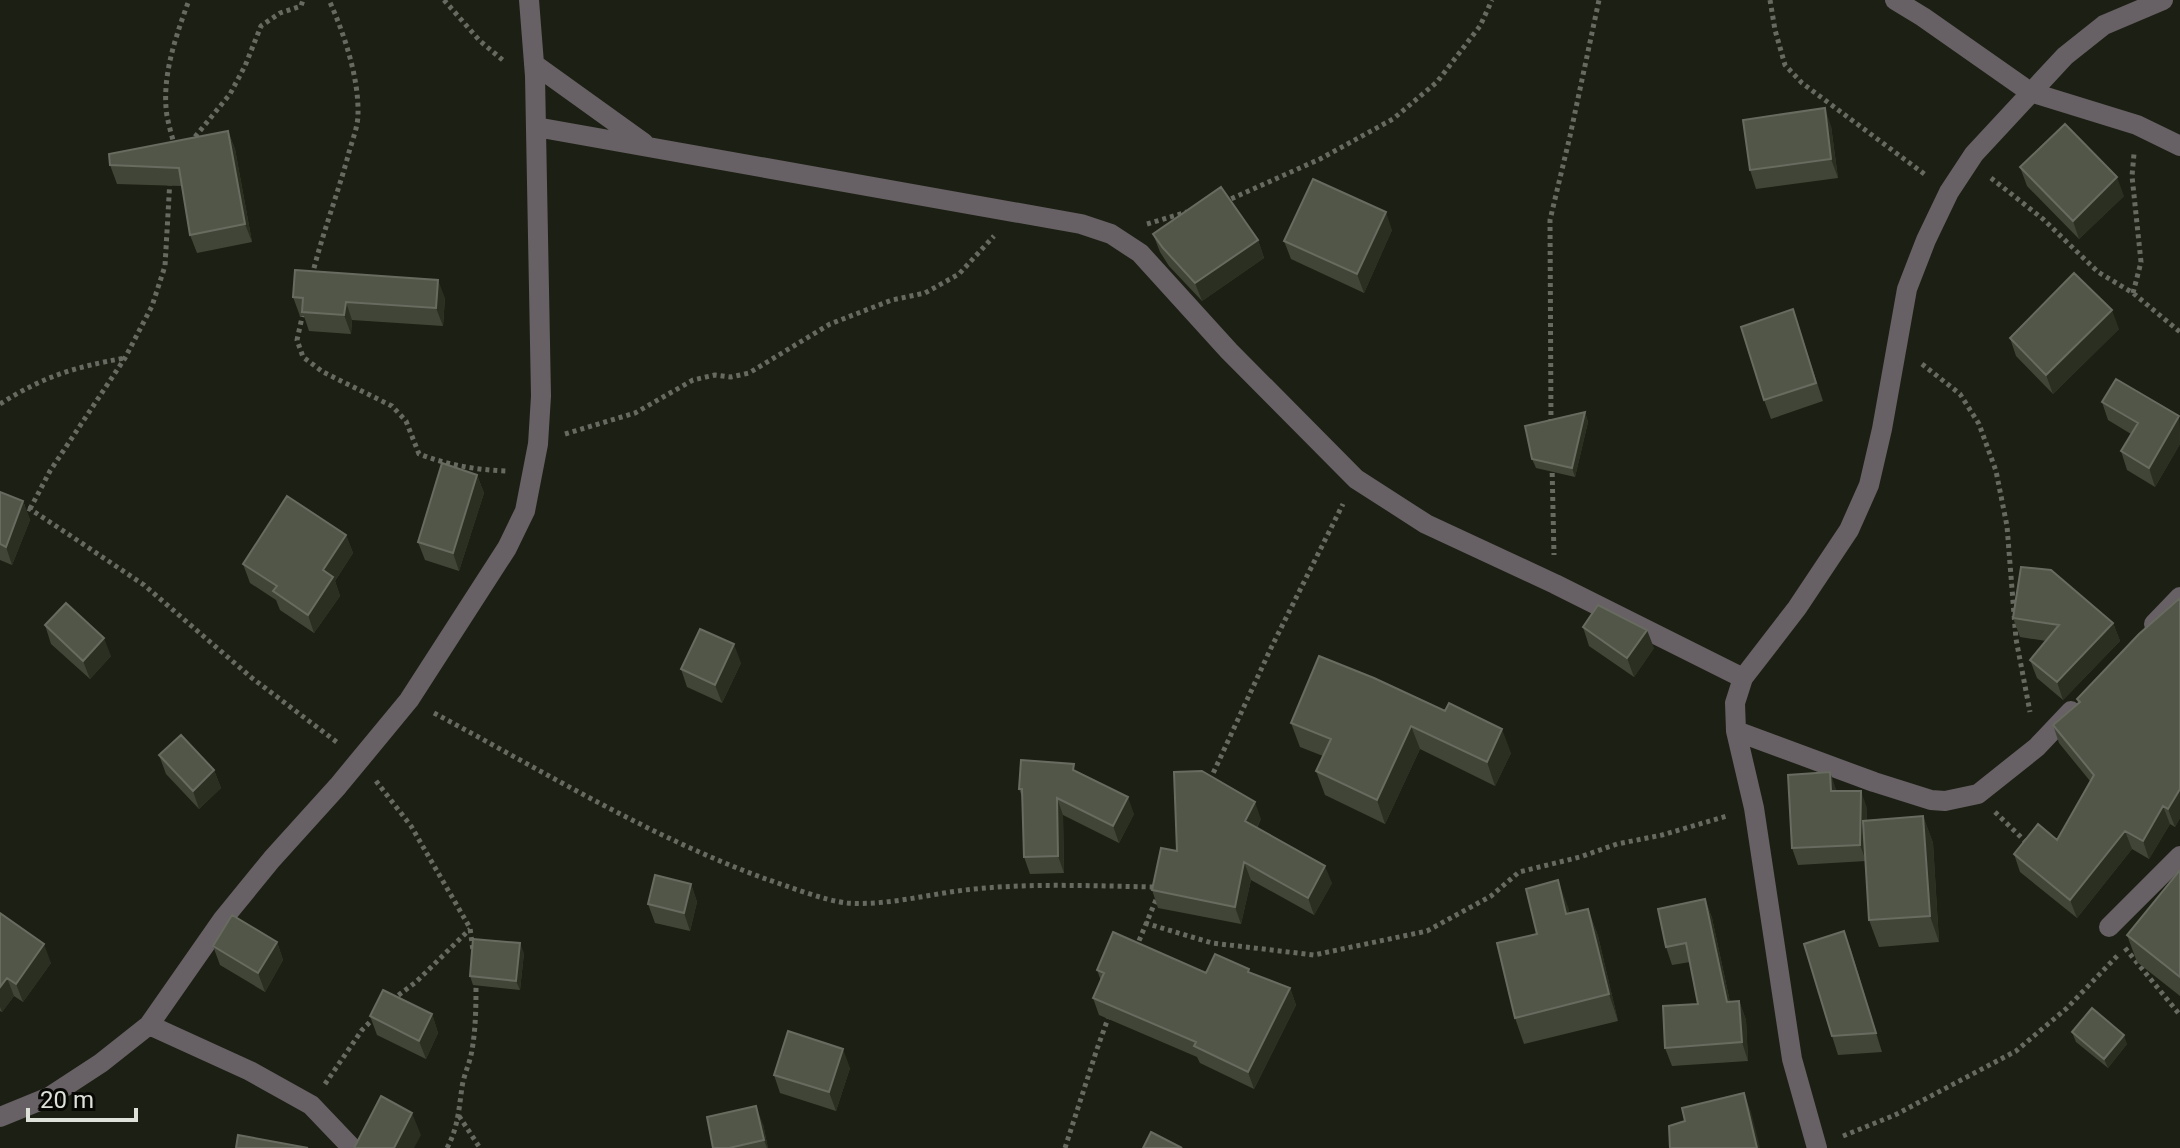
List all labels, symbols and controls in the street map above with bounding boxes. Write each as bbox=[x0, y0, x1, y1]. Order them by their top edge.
scale bar bbox=[28, 1072, 136, 1122]
text: 20 m bbox=[40, 1086, 94, 1114]

